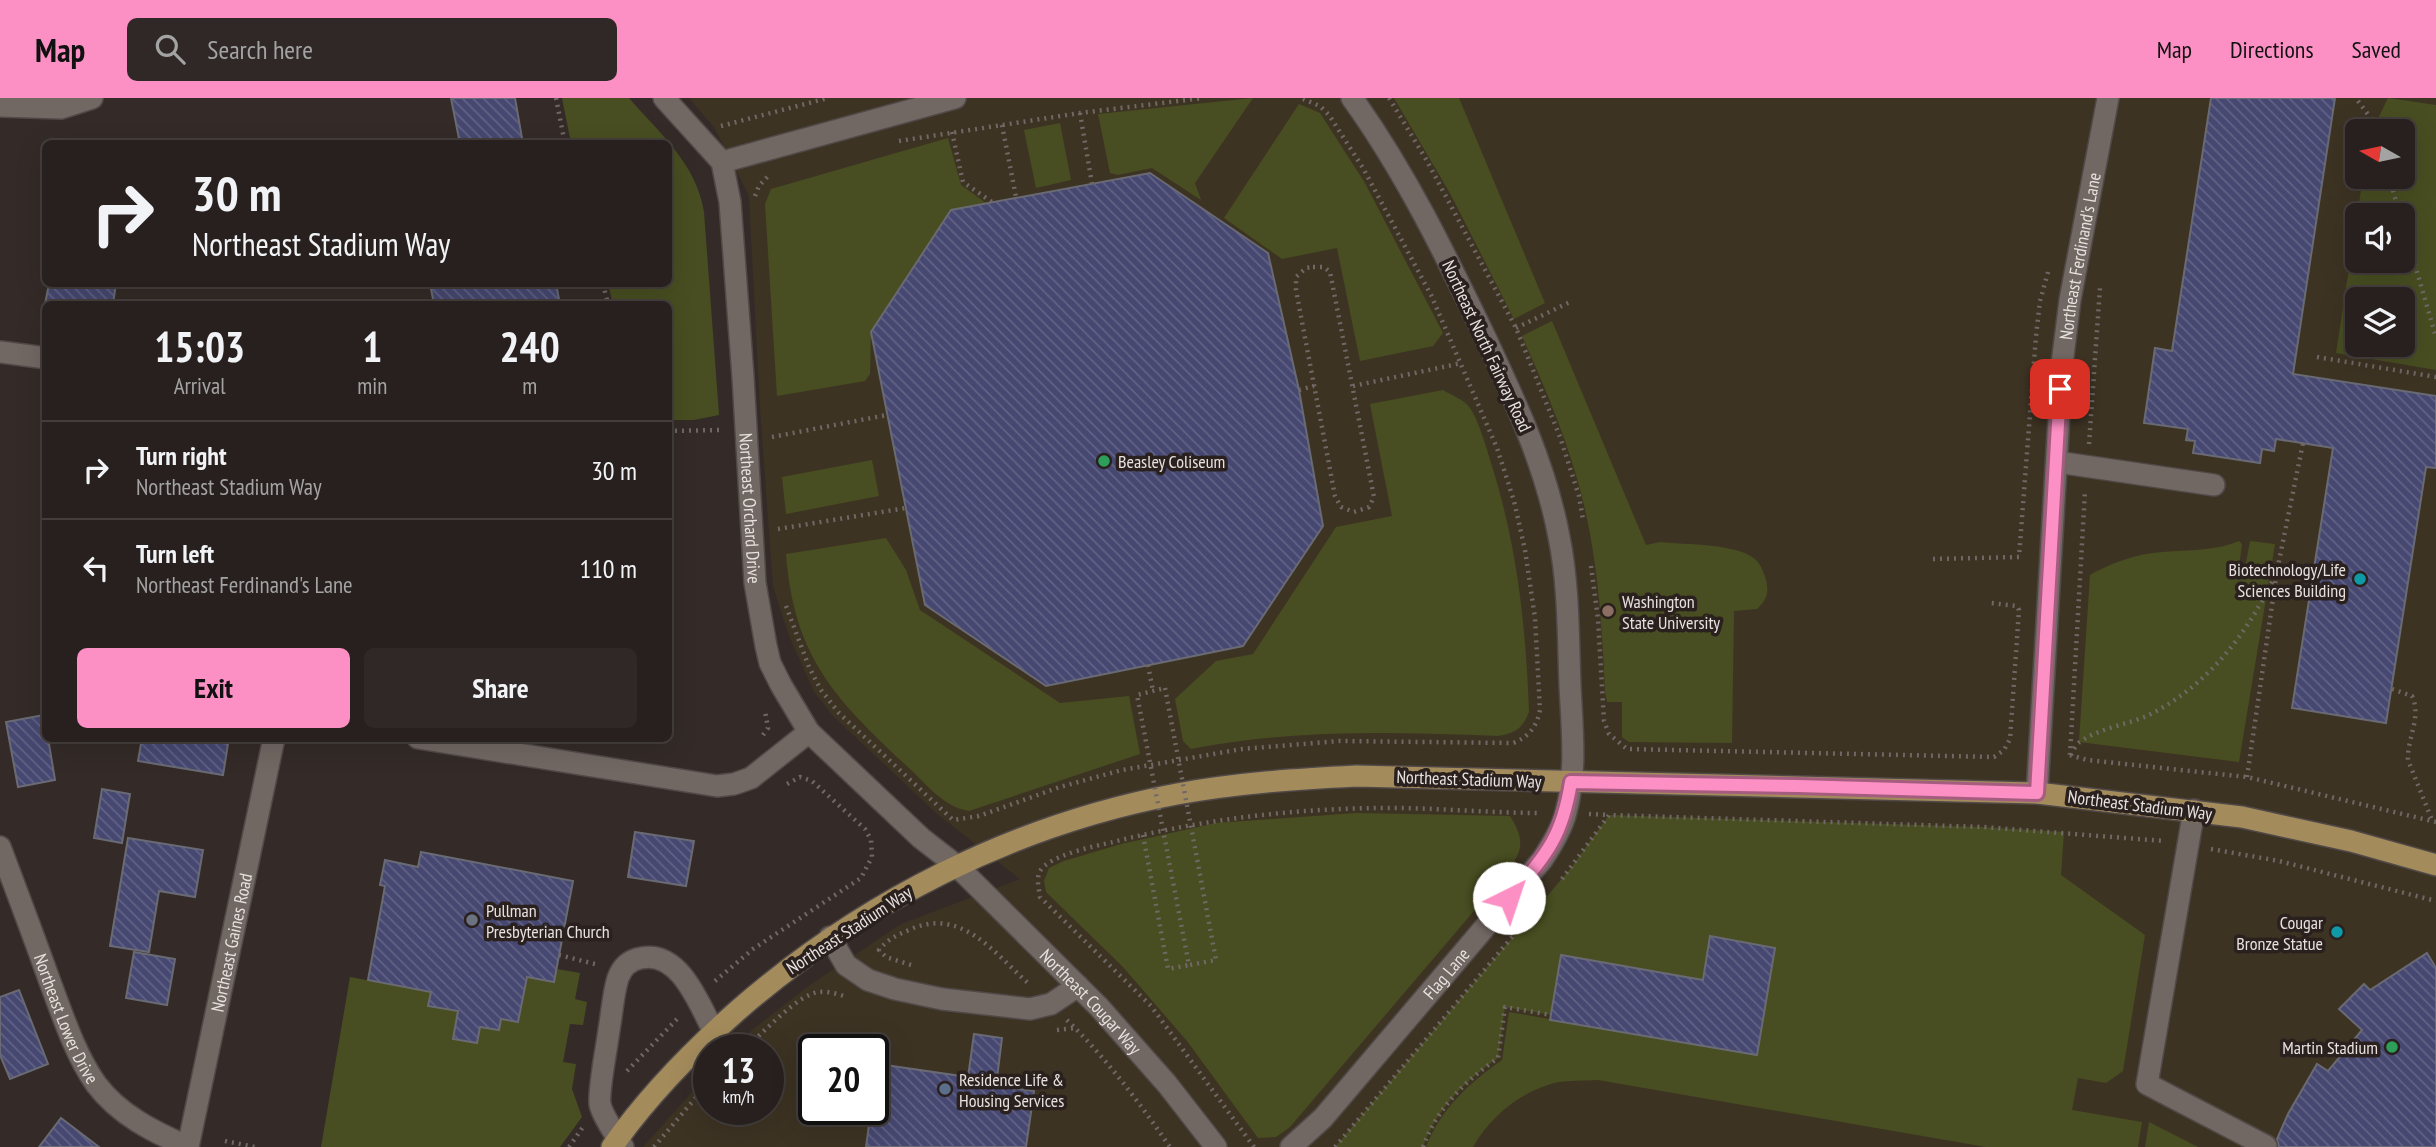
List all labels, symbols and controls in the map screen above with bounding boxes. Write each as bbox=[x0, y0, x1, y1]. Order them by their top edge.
search box bbox=[127, 18, 617, 81]
text: Map bbox=[35, 28, 85, 71]
icon: search bbox=[151, 30, 189, 68]
text: Search here bbox=[207, 33, 313, 66]
text: Map bbox=[2157, 34, 2192, 65]
text: Directions bbox=[2230, 34, 2314, 65]
text: Saved bbox=[2352, 34, 2401, 65]
north arrow bbox=[2345, 119, 2415, 189]
map controls bbox=[2345, 119, 2415, 357]
text: 30 m bbox=[192, 161, 281, 225]
icon: right bbox=[77, 168, 168, 259]
street label: Northeast Ferdinand's Lane bbox=[2054, 171, 2105, 341]
button: sound bbox=[2345, 203, 2415, 273]
text: Northeast Stadium Way bbox=[192, 223, 450, 265]
street label: Northeast North Fairway Road bbox=[1437, 257, 1537, 435]
button: layers bbox=[2345, 287, 2415, 357]
text: 15:03 bbox=[154, 319, 245, 374]
text: 1 bbox=[362, 319, 382, 374]
text: 240 bbox=[500, 319, 560, 374]
pin bbox=[2030, 359, 2090, 419]
icon: arrive bbox=[2041, 370, 2079, 408]
text: Arrival bbox=[174, 371, 226, 400]
text: min bbox=[357, 371, 387, 400]
text: m bbox=[522, 371, 537, 400]
street label: Northeast Orchard Drive bbox=[735, 432, 767, 584]
text: Turn right bbox=[136, 439, 227, 472]
place label: Beasley Coliseum bbox=[1118, 450, 1225, 473]
icon: right bbox=[77, 451, 115, 489]
marker: Beasley Coliseum bbox=[1096, 453, 1112, 469]
text: 30 m bbox=[591, 454, 637, 487]
text: Northeast Stadium Way bbox=[136, 472, 322, 501]
text: Turn left bbox=[136, 537, 214, 570]
icon: left bbox=[77, 549, 115, 587]
text: 110 m bbox=[579, 552, 637, 585]
place label: Biotechnology/Life Sciences Building bbox=[2229, 558, 2346, 602]
text: Northeast Ferdinand's Lane bbox=[136, 570, 353, 599]
marker: Biotechnology/Life Sciences Building bbox=[2352, 571, 2368, 587]
place label: Washington State University bbox=[1622, 590, 1720, 634]
marker: Washington State University bbox=[1600, 603, 1616, 619]
button: Exit bbox=[77, 648, 350, 728]
button: Share bbox=[364, 648, 637, 728]
street label: Northeast Stadium Way bbox=[1396, 765, 1542, 793]
street label: Northeast Stadium Way bbox=[2067, 785, 2214, 825]
position arrow bbox=[1472, 861, 1546, 935]
street label: Northeast Gaines Road bbox=[205, 871, 257, 1014]
street label: Northeast Stadium Way bbox=[782, 881, 916, 979]
place label: Pullman Presbyterian Church bbox=[486, 899, 610, 943]
place label: Cougar Bronze Statue bbox=[2236, 911, 2323, 955]
marker: Pullman Presbyterian Church bbox=[464, 912, 480, 928]
marker: Cougar Bronze Statue bbox=[2329, 924, 2345, 940]
street label: Flag Lane bbox=[1418, 943, 1474, 1004]
street label: Northeast Cougar Way bbox=[1035, 944, 1147, 1059]
street label: Northeast Lower Drive bbox=[29, 950, 104, 1088]
speed limit sign: 20 bbox=[798, 1034, 889, 1125]
place label: Martin Stadium bbox=[2282, 1036, 2378, 1059]
marker: Martin Stadium bbox=[2384, 1039, 2400, 1055]
text: 13 bbox=[722, 1047, 755, 1093]
place label: Residence Life & Housing Services bbox=[959, 1068, 1064, 1112]
marker: Residence Life & Housing Services bbox=[937, 1081, 953, 1097]
text: km/h bbox=[723, 1085, 754, 1108]

